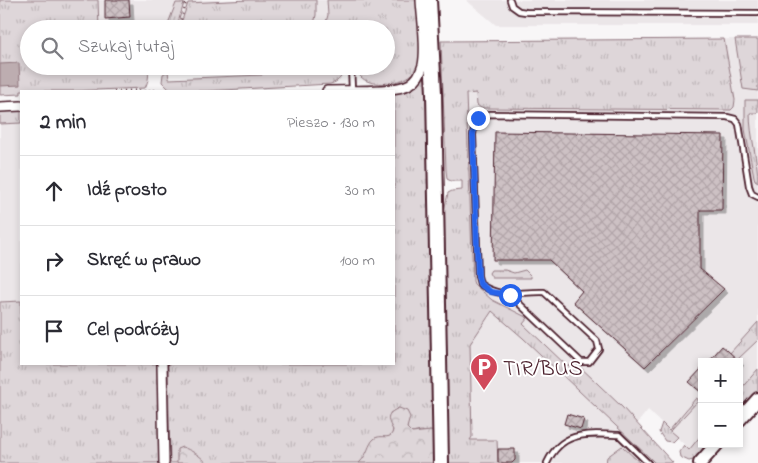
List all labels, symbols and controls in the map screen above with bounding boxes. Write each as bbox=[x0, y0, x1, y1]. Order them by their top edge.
search box bbox=[20, 20, 395, 75]
icon: search bbox=[38, 34, 66, 62]
text: Szukaj tutaj bbox=[78, 34, 174, 61]
route end bbox=[467, 107, 490, 130]
text: 2 min bbox=[40, 108, 86, 138]
text: Pieszo · 130 m bbox=[287, 111, 375, 135]
icon: ahead bbox=[40, 177, 68, 205]
text: Idź prosto bbox=[87, 177, 167, 204]
text: 30 m bbox=[345, 179, 375, 203]
icon: right bbox=[40, 247, 68, 275]
text: Skręć w prawo bbox=[87, 247, 201, 274]
text: 100 m bbox=[340, 249, 375, 273]
route start bbox=[499, 284, 522, 307]
icon: arrive bbox=[40, 317, 68, 345]
text: Cel podróży bbox=[87, 317, 179, 344]
parking icon: TIR/BUS bbox=[469, 352, 499, 391]
place label: TIR/BUS bbox=[503, 354, 583, 386]
map controls bbox=[698, 358, 743, 448]
button: + bbox=[698, 358, 743, 403]
button: − bbox=[698, 403, 743, 448]

